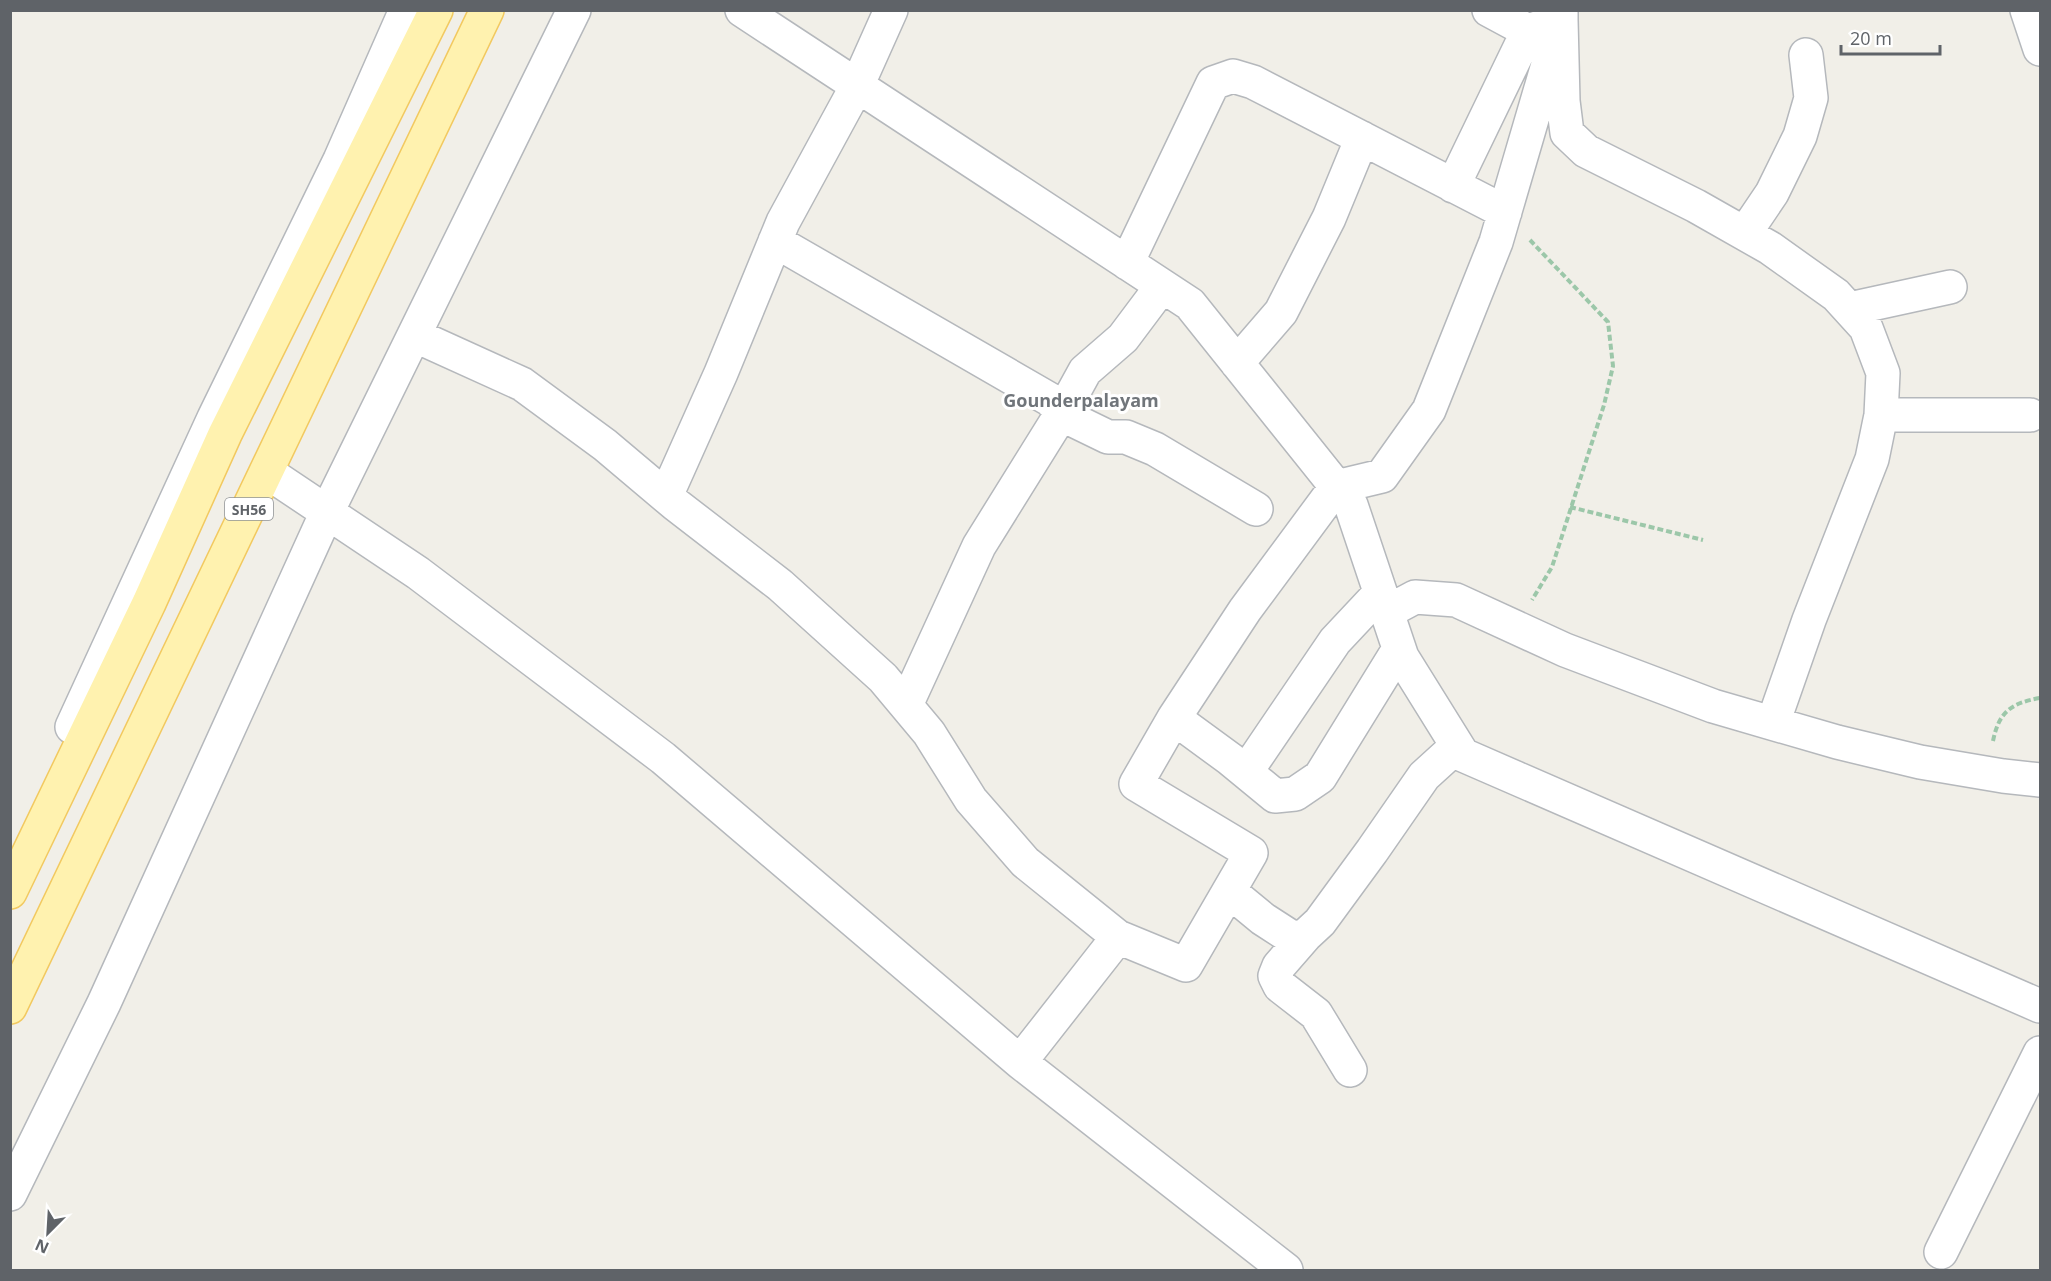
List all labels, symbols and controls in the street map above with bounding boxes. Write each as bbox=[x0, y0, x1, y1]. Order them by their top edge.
scale bar bbox=[1841, 18, 1940, 56]
text: 20 m bbox=[1850, 26, 1892, 50]
district label: Gounderpalayam bbox=[1003, 388, 1159, 412]
road number: SH56 bbox=[225, 498, 273, 520]
north arrow bbox=[18, 1203, 78, 1263]
text: N bbox=[31, 1234, 52, 1259]

